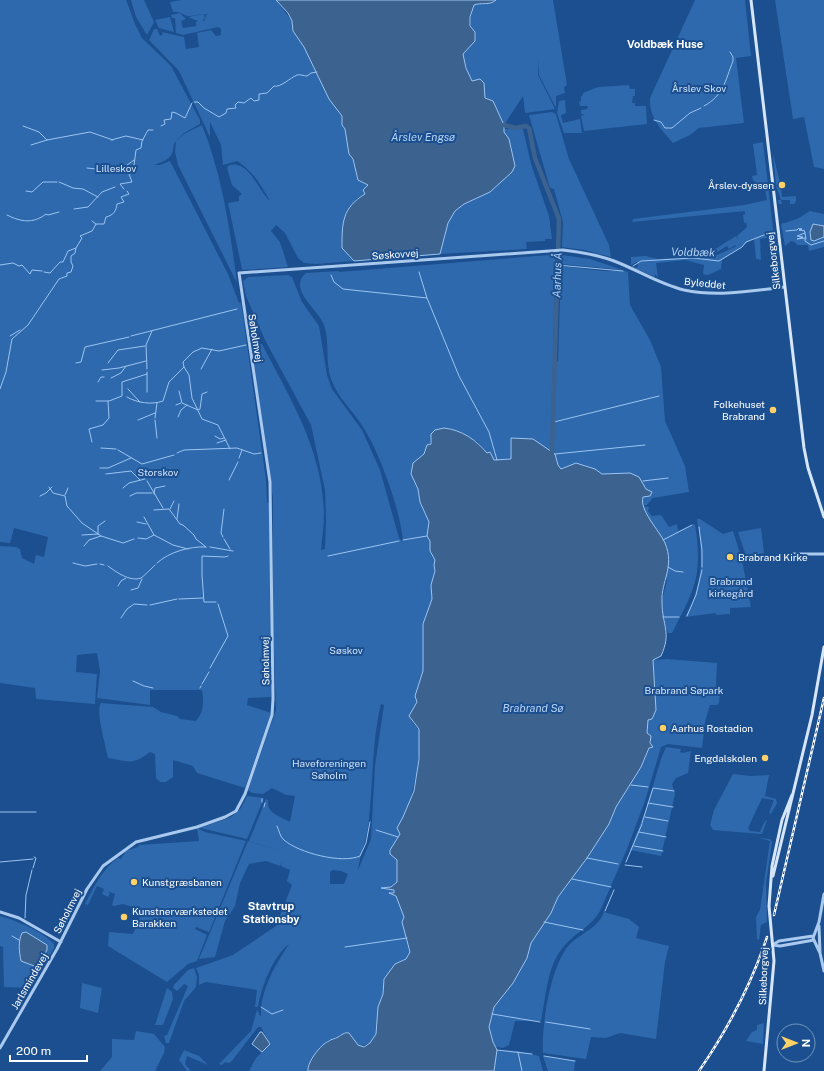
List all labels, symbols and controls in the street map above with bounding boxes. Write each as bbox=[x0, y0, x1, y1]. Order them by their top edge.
district label: Voldbæk Huse bbox=[627, 38, 703, 50]
park label: Årslev Skov bbox=[672, 82, 726, 94]
water label: Årslev Engsø bbox=[391, 130, 455, 143]
park label: Lilleskov bbox=[96, 162, 136, 174]
place label: Årslev-dyssen bbox=[708, 179, 774, 191]
marker: Årslev-dyssen bbox=[777, 180, 787, 190]
street label: Silkeborgvej bbox=[764, 231, 782, 291]
street label: Søskovvej bbox=[371, 246, 419, 262]
water label: Voldbæk bbox=[671, 246, 715, 258]
water label: Aarhus Å bbox=[549, 252, 564, 298]
street label: Byleddet bbox=[684, 275, 726, 291]
street label: Søholmvej bbox=[246, 313, 266, 363]
place label: Folkehuset Brabrand bbox=[714, 398, 765, 422]
marker: Folkehuset Brabrand bbox=[768, 405, 778, 415]
park label: Storskov bbox=[138, 466, 178, 478]
place label: Brabrand Kirke bbox=[738, 551, 808, 563]
marker: Brabrand Kirke bbox=[725, 552, 735, 562]
park label: Brabrand kirkegård bbox=[709, 575, 753, 599]
street label: Søholmvej bbox=[259, 637, 271, 685]
park label: Søskov bbox=[329, 644, 363, 656]
park label: Brabrand Søpark bbox=[645, 684, 724, 696]
water label: Brabrand Sø bbox=[502, 702, 564, 714]
place label: Aarhus Rostadion bbox=[671, 722, 753, 734]
marker: Aarhus Rostadion bbox=[658, 723, 668, 733]
place label: Engdalskolen bbox=[694, 752, 757, 764]
marker: Engdalskolen bbox=[760, 753, 770, 763]
park label: Haveforeningen Søholm bbox=[292, 757, 366, 781]
place label: Kunstgræsbanen bbox=[142, 876, 222, 888]
marker: Kunstgræsbanen bbox=[129, 877, 139, 887]
street label: Søholmvej bbox=[51, 887, 83, 935]
district label: Stavtrup Stationsby bbox=[243, 900, 300, 925]
place label: Kunstnerværkstedet Barakken bbox=[132, 905, 228, 929]
marker: Kunstnerværkstedet Barakken bbox=[119, 912, 129, 922]
street label: Silkeborgvej bbox=[756, 947, 770, 1005]
street label: Jarlsmindevej bbox=[8, 951, 50, 1011]
north arrow bbox=[776, 1023, 816, 1063]
scale bar bbox=[10, 1037, 87, 1063]
text: N bbox=[800, 1039, 812, 1047]
text: 200 m bbox=[16, 1044, 51, 1058]

